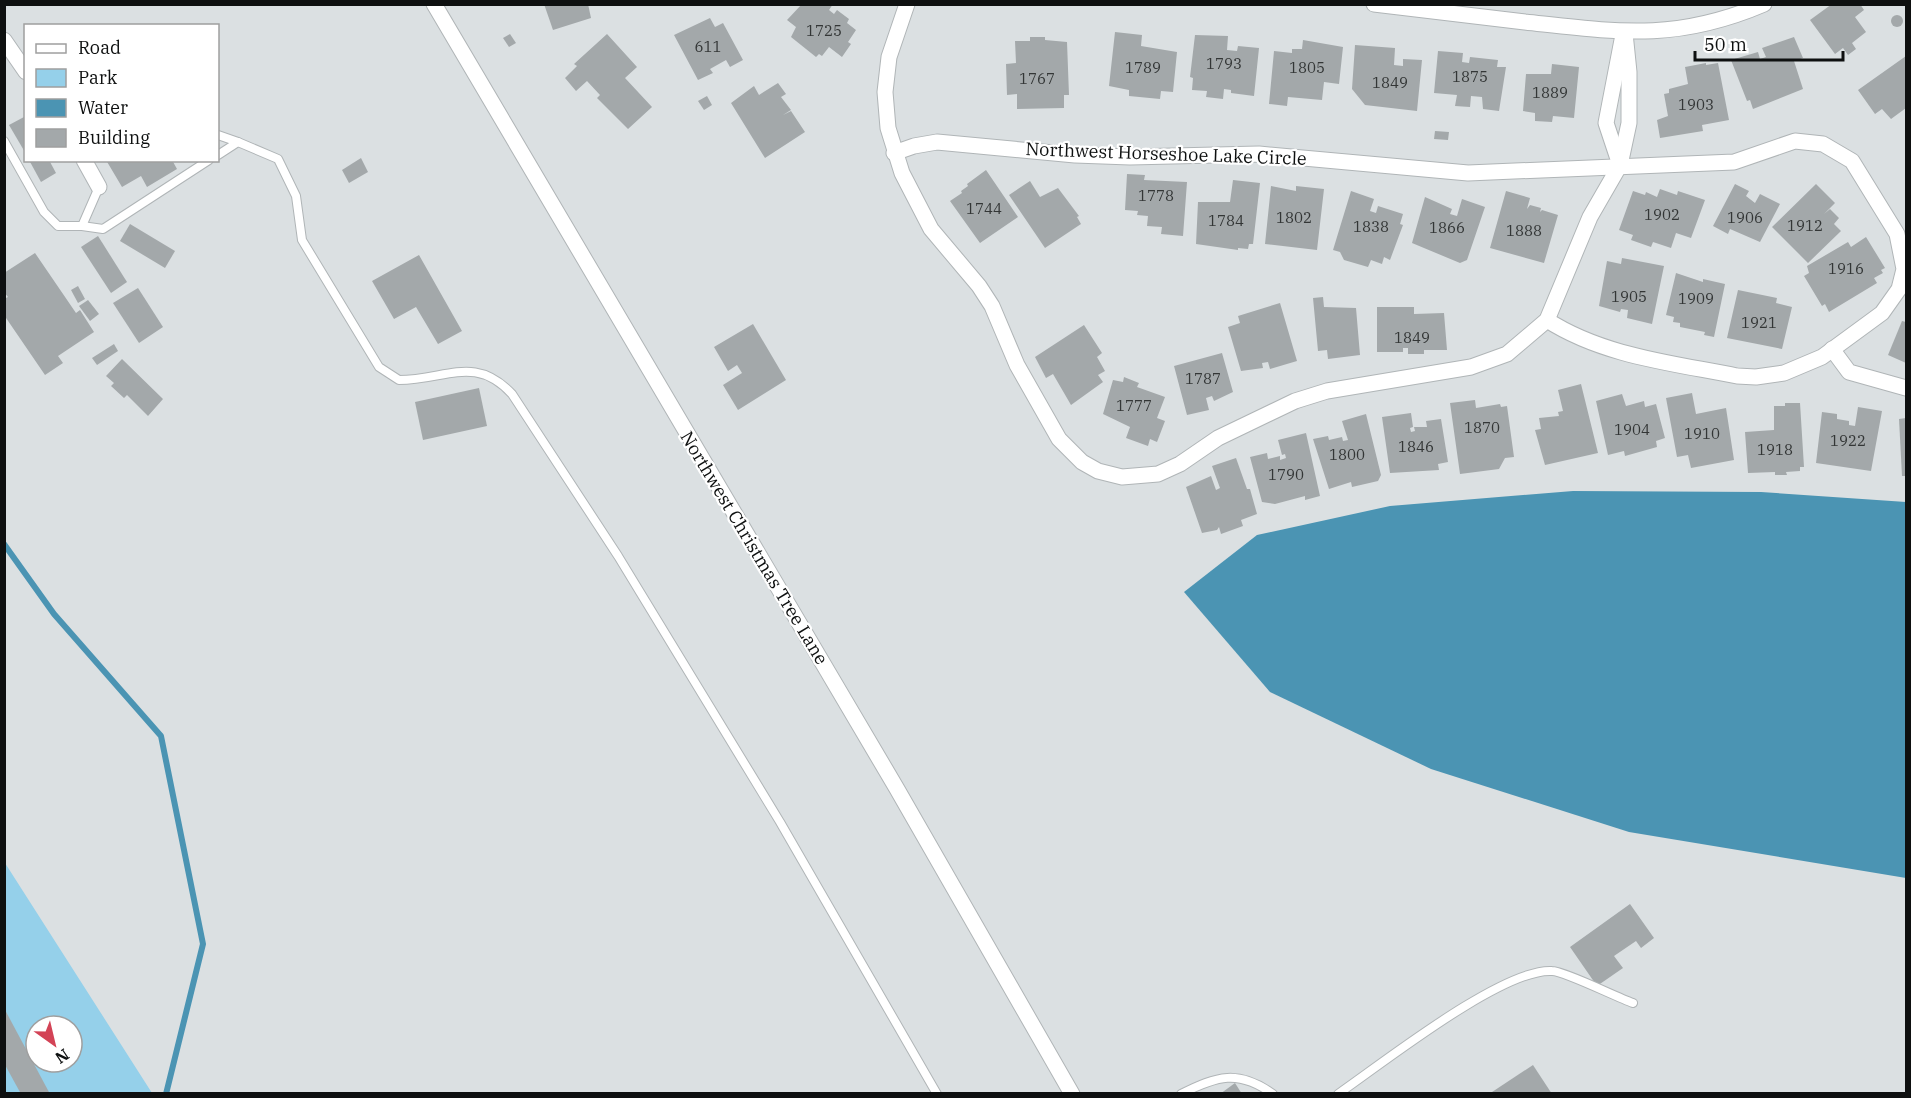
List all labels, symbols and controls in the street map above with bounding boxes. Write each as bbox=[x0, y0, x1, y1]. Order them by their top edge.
house number: 1725 bbox=[806, 21, 842, 40]
legend bbox=[24, 24, 219, 162]
scale bar bbox=[1695, 24, 1844, 62]
text: 50 m bbox=[1704, 33, 1747, 56]
text: Road bbox=[78, 36, 121, 59]
house number: 611 bbox=[694, 37, 722, 56]
house number: 1793 bbox=[1206, 54, 1242, 73]
house number: 1789 bbox=[1125, 58, 1161, 77]
house number: 1805 bbox=[1289, 58, 1325, 77]
text: Park bbox=[78, 66, 118, 89]
house number: 1875 bbox=[1452, 67, 1488, 86]
house number: 1767 bbox=[1019, 69, 1055, 88]
house number: 1849 bbox=[1372, 73, 1408, 92]
house number: 1889 bbox=[1532, 83, 1568, 102]
house number: 1903 bbox=[1678, 95, 1714, 114]
text: Water bbox=[78, 96, 128, 119]
text: Building bbox=[78, 126, 150, 149]
street label: Northwest Horseshoe Lake Circle bbox=[1025, 137, 1307, 170]
house number: 1778 bbox=[1138, 186, 1174, 205]
house number: 1744 bbox=[966, 199, 1002, 218]
house number: 1902 bbox=[1644, 205, 1680, 224]
house number: 1802 bbox=[1276, 208, 1312, 227]
house number: 1906 bbox=[1727, 208, 1763, 227]
house number: 1784 bbox=[1208, 211, 1244, 230]
house number: 1912 bbox=[1787, 216, 1823, 235]
house number: 1838 bbox=[1353, 217, 1389, 236]
house number: 1866 bbox=[1429, 218, 1465, 237]
house number: 1888 bbox=[1506, 221, 1542, 240]
house number: 1916 bbox=[1828, 259, 1864, 278]
house number: 1905 bbox=[1611, 287, 1647, 306]
house number: 1909 bbox=[1678, 289, 1714, 308]
house number: 1921 bbox=[1741, 313, 1777, 332]
house number: 1849 bbox=[1394, 328, 1430, 347]
house number: 1787 bbox=[1185, 369, 1221, 388]
house number: 1777 bbox=[1116, 396, 1152, 415]
house number: 1870 bbox=[1464, 418, 1500, 437]
house number: 1904 bbox=[1614, 420, 1650, 439]
house number: 1910 bbox=[1684, 424, 1720, 443]
street label: Northwest Christmas Tree Lane bbox=[675, 427, 833, 669]
house number: 1922 bbox=[1830, 431, 1866, 450]
house number: 1846 bbox=[1398, 437, 1434, 456]
house number: 1918 bbox=[1757, 440, 1793, 459]
house number: 1800 bbox=[1329, 445, 1365, 464]
house number: 1790 bbox=[1268, 465, 1304, 484]
north arrow bbox=[24, 1014, 84, 1074]
text: N bbox=[52, 1045, 73, 1068]

